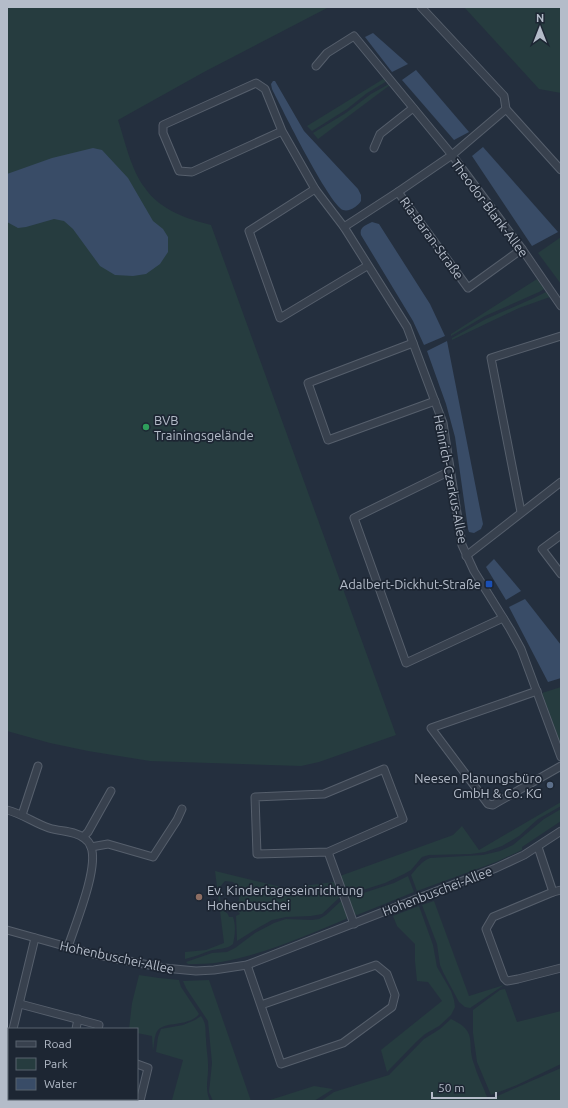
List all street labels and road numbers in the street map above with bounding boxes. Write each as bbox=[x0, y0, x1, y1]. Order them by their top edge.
street label: Theodor-Blank-Allee bbox=[449, 156, 531, 260]
street label: Ria-Baran-Straße bbox=[398, 194, 466, 282]
street label: Heinrich-Czerkus-Allee bbox=[432, 413, 470, 545]
street label: Hohenbuschei-Allee bbox=[380, 864, 494, 918]
street label: Hohenbuschei-Allee bbox=[59, 938, 175, 976]

